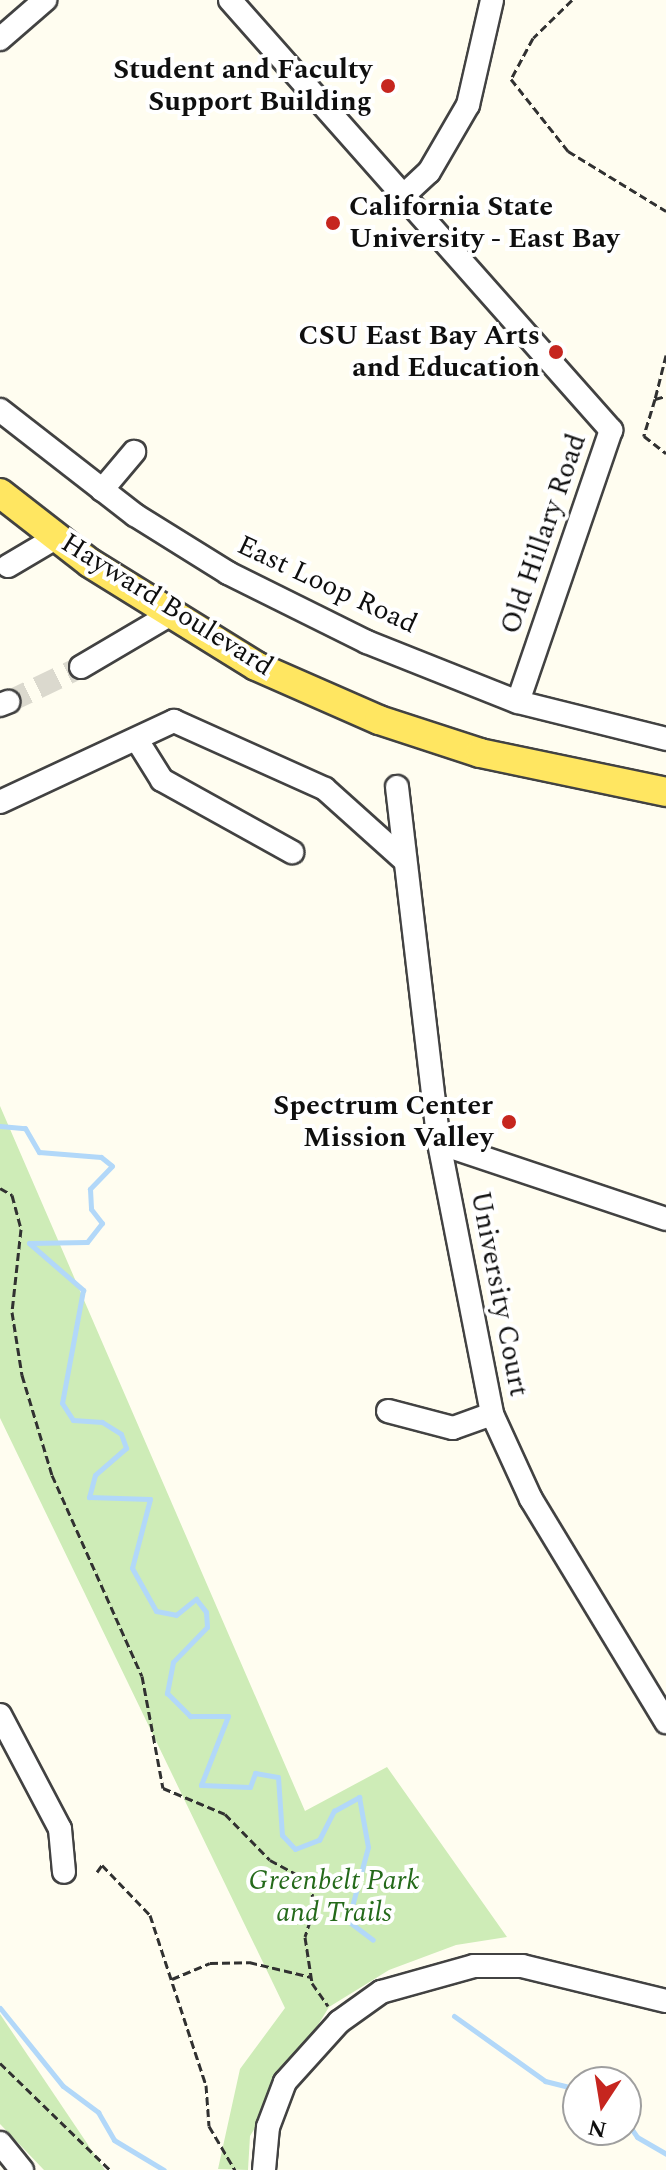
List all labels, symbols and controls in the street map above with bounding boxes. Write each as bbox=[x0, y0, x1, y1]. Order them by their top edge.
place label: Student and Faculty Support Building bbox=[113, 53, 372, 119]
marker: Student and Faculty Support Building bbox=[379, 77, 397, 95]
place label: California State University - East Bay bbox=[349, 190, 619, 256]
marker: California State University - East Bay bbox=[324, 214, 342, 232]
place label: CSU East Bay Arts and Education bbox=[299, 319, 540, 385]
marker: CSU East Bay Arts and Education bbox=[547, 343, 565, 361]
street label: Old Hillary Road bbox=[494, 429, 594, 639]
street label: Hayward Boulevard bbox=[55, 526, 279, 684]
street label: East Loop Road bbox=[232, 529, 422, 641]
place label: Spectrum Center Mission Valley bbox=[273, 1089, 493, 1155]
marker: Spectrum Center Mission Valley bbox=[500, 1113, 518, 1131]
street label: University Court bbox=[463, 1188, 535, 1400]
park label: Greenbelt Park and Trails bbox=[249, 1864, 419, 1930]
north arrow bbox=[562, 2066, 642, 2146]
text: N bbox=[585, 2110, 610, 2146]

